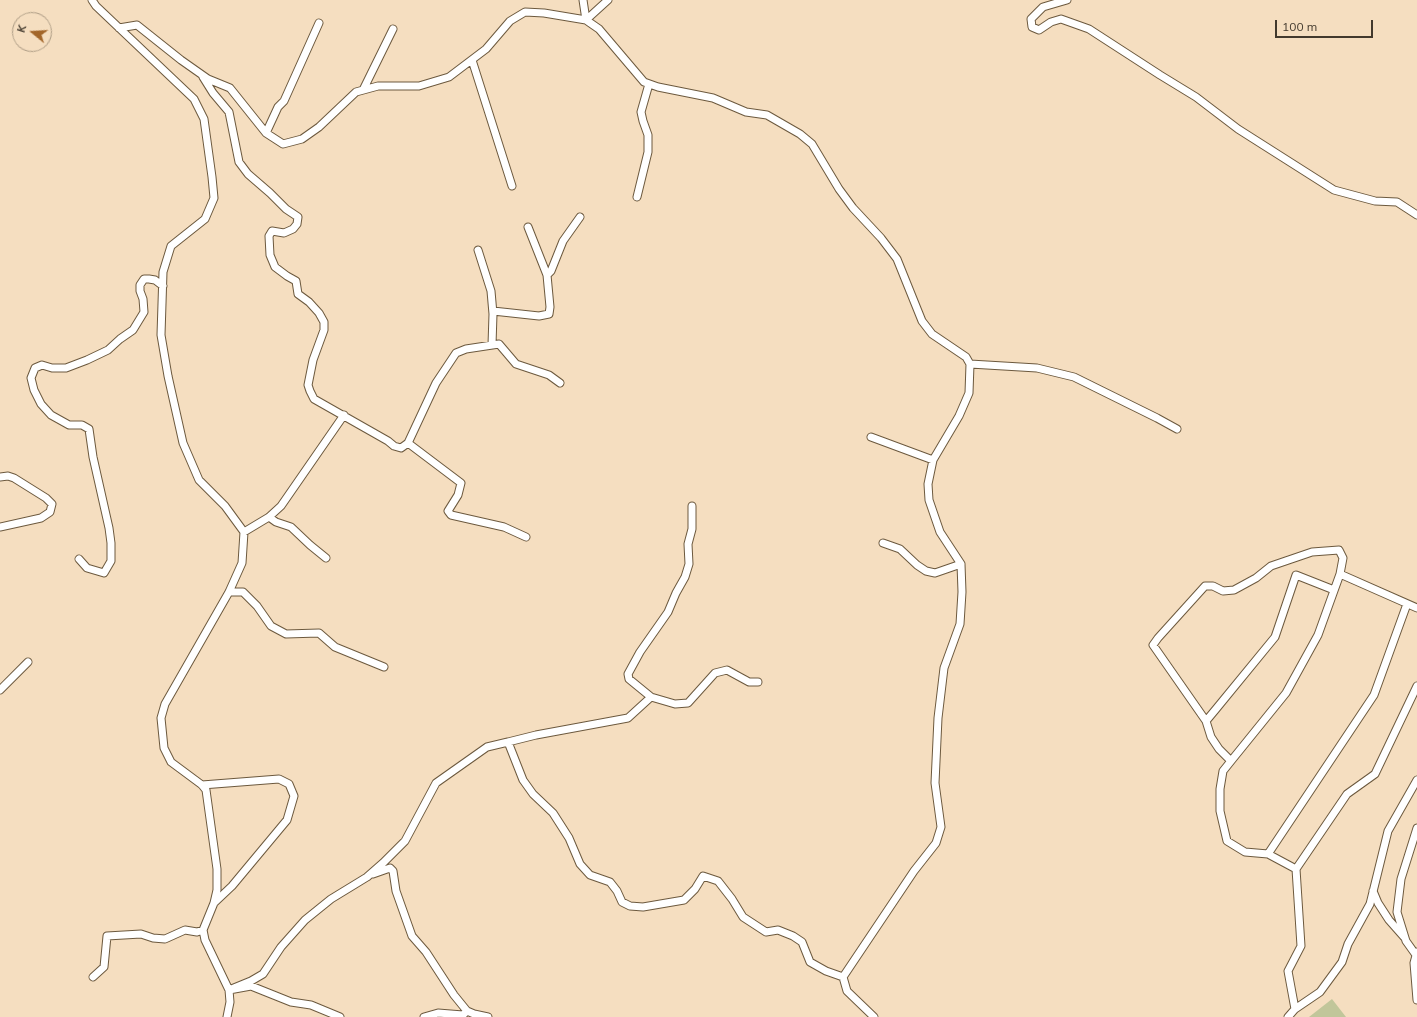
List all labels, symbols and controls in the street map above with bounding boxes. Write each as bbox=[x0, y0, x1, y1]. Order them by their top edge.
north arrow bbox=[12, 12, 52, 52]
scale bar bbox=[1277, 12, 1375, 38]
text: 100 m bbox=[1282, 19, 1317, 34]
text: K bbox=[14, 23, 29, 34]

